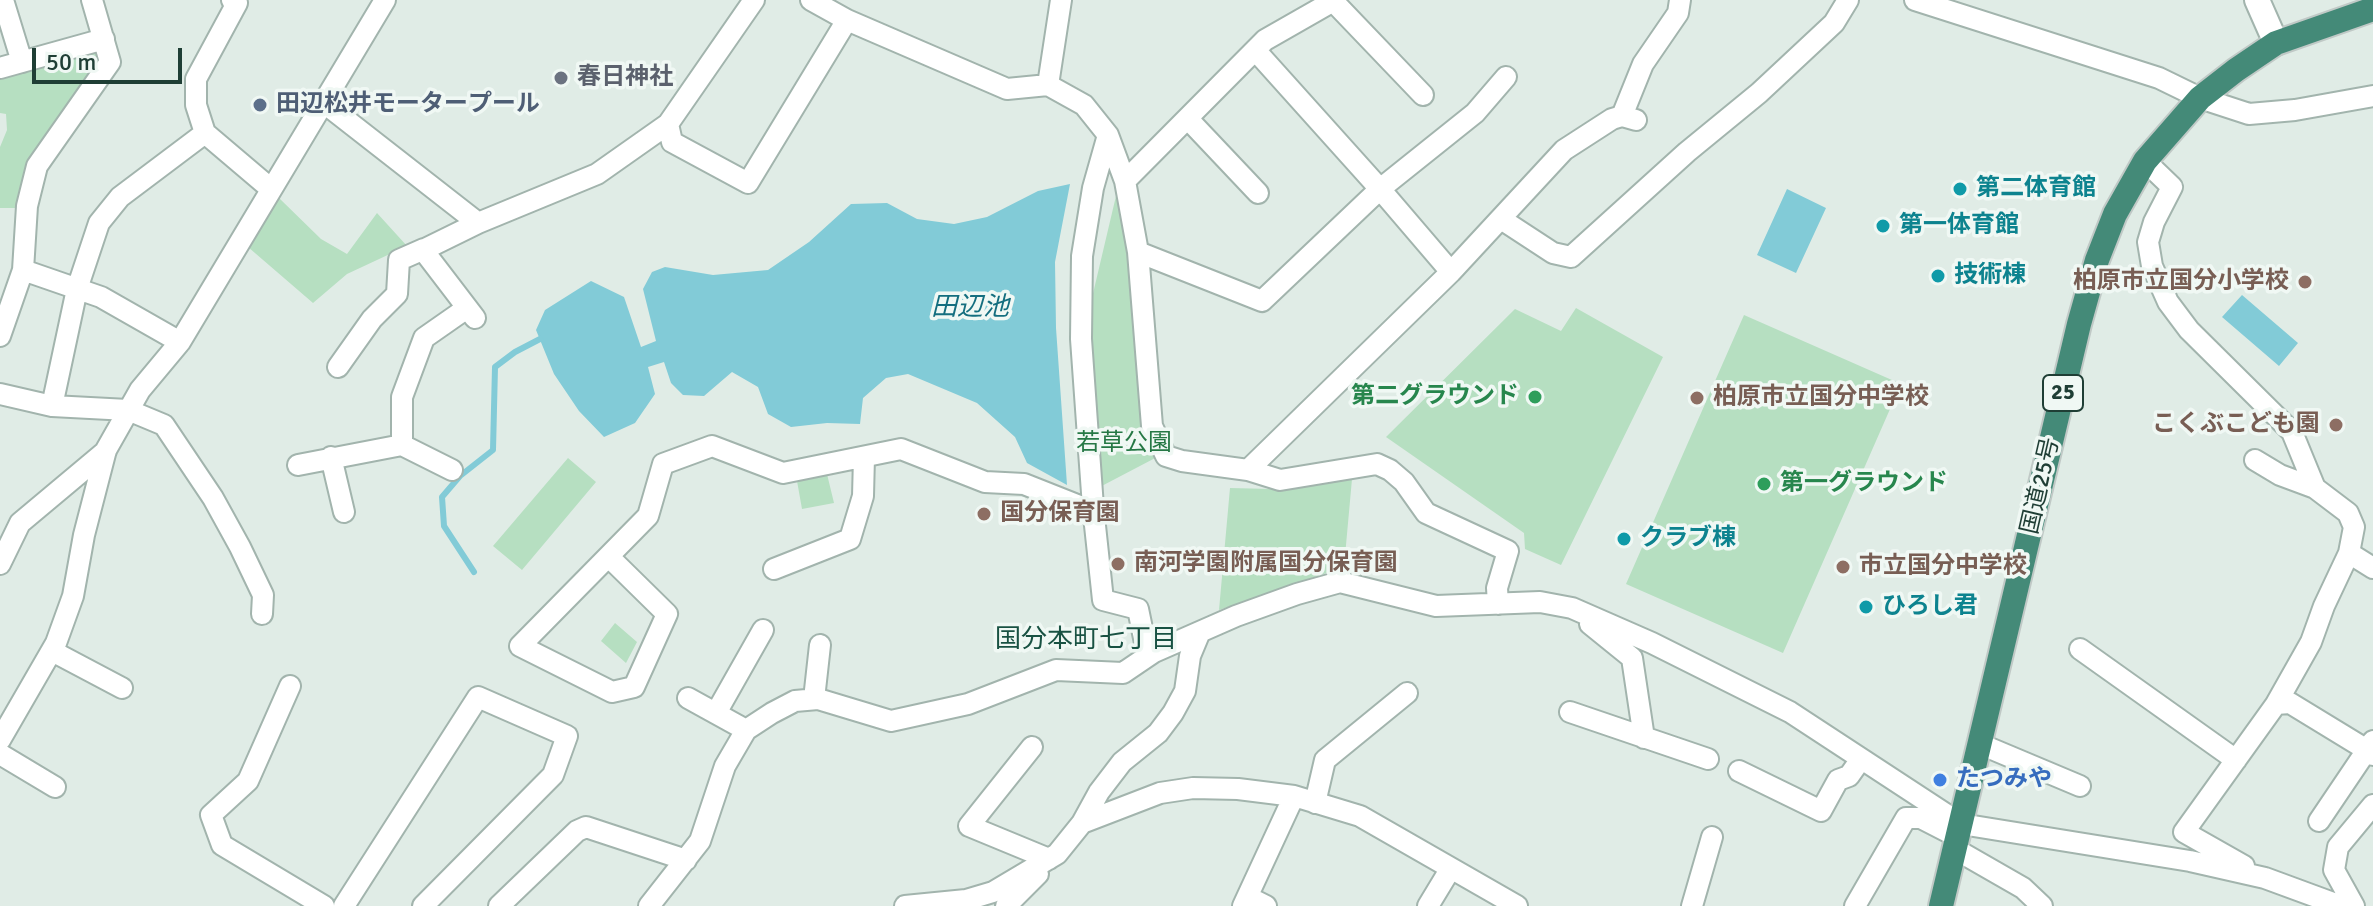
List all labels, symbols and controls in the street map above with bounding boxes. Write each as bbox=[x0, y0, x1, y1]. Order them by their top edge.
scale bar bbox=[36, 32, 186, 82]
text: 50 m bbox=[46, 47, 96, 77]
place label: 春日神社 bbox=[577, 64, 673, 92]
marker: 春日神社 bbox=[552, 69, 570, 87]
place label: 田辺松井モータープール bbox=[276, 91, 540, 119]
marker: 田辺松井モータープール bbox=[251, 96, 269, 114]
place label: 第二体育館 bbox=[1976, 175, 2096, 203]
marker: 第二体育館 bbox=[1951, 180, 1969, 198]
place label: 第一体育館 bbox=[1899, 212, 2019, 240]
marker: 第一体育館 bbox=[1874, 217, 1892, 235]
place label: 技術棟 bbox=[1954, 262, 2026, 290]
marker: 技術棟 bbox=[1929, 267, 1947, 285]
place label: 柏原市立国分小学校 bbox=[2073, 268, 2289, 296]
marker: 柏原市立国分小学校 bbox=[2296, 273, 2314, 291]
water label: 田辺池 bbox=[931, 292, 1009, 324]
road number: 25 bbox=[2043, 375, 2083, 411]
place label: 第二グラウンド bbox=[1351, 383, 1519, 411]
place label: 柏原市立国分中学校 bbox=[1713, 384, 1929, 412]
marker: 第二グラウンド bbox=[1526, 388, 1544, 406]
marker: 柏原市立国分中学校 bbox=[1688, 389, 1706, 407]
place label: こくぶこども園 bbox=[2152, 411, 2320, 439]
marker: こくぶこども園 bbox=[2327, 416, 2345, 434]
park label: 若草公園 bbox=[1076, 430, 1172, 458]
street label: 国道25号 bbox=[2016, 435, 2066, 537]
place label: 第一グラウンド bbox=[1780, 470, 1948, 498]
marker: 第一グラウンド bbox=[1755, 475, 1773, 493]
place label: 国分保育園 bbox=[1000, 500, 1120, 528]
marker: 国分保育園 bbox=[975, 505, 993, 523]
place label: クラブ棟 bbox=[1640, 525, 1736, 553]
marker: クラブ棟 bbox=[1615, 530, 1633, 548]
place label: 南河学園附属国分保育園 bbox=[1134, 550, 1398, 578]
place label: 市立国分中学校 bbox=[1859, 553, 2027, 581]
marker: 南河学園附属国分保育園 bbox=[1109, 555, 1127, 573]
marker: 市立国分中学校 bbox=[1834, 558, 1852, 576]
place label: ひろし君 bbox=[1882, 593, 1978, 621]
marker: ひろし君 bbox=[1857, 598, 1875, 616]
district label: 国分本町七丁目 bbox=[995, 624, 1177, 656]
place label: たつみや bbox=[1956, 766, 2052, 794]
marker: たつみや bbox=[1931, 771, 1949, 789]

